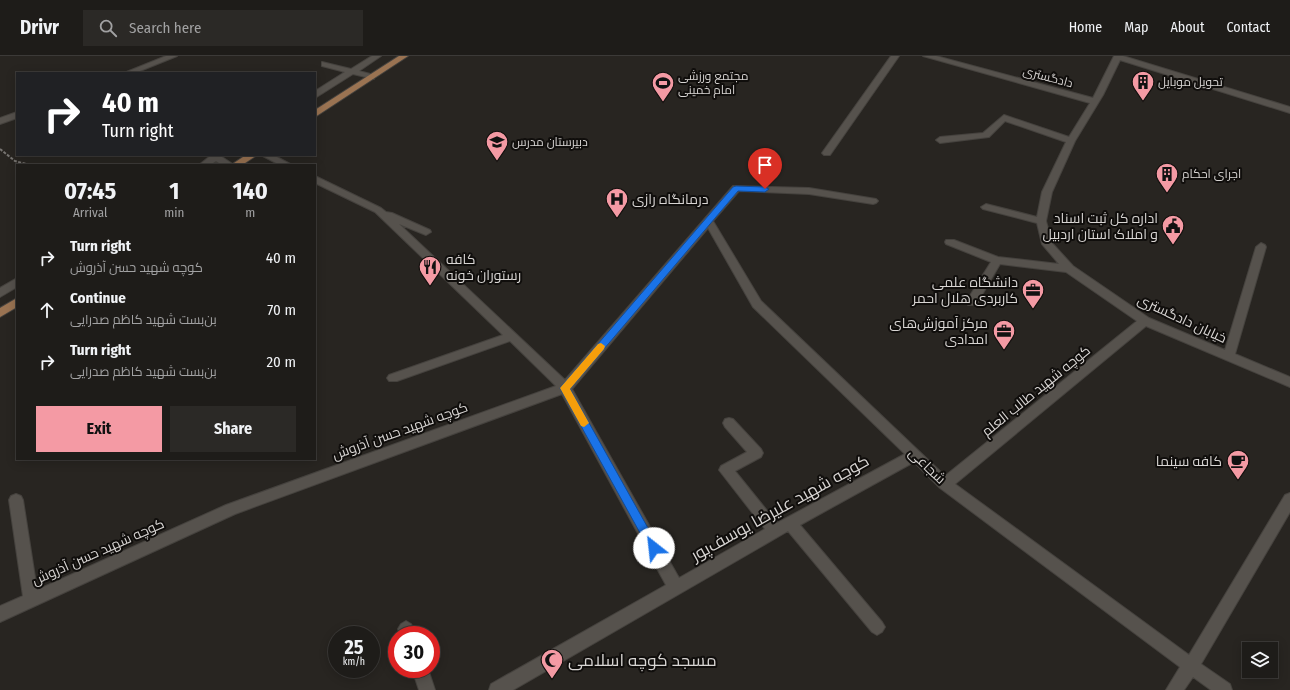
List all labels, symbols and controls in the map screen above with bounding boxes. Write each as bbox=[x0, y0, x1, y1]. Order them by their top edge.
search box bbox=[83, 10, 363, 46]
text: Drivr bbox=[20, 16, 59, 39]
icon: search bbox=[97, 17, 119, 39]
text: Search here bbox=[129, 19, 201, 37]
text: Home bbox=[1069, 19, 1102, 36]
text: Map bbox=[1124, 19, 1148, 36]
text: About bbox=[1170, 19, 1205, 36]
text: Contact bbox=[1227, 19, 1270, 36]
street label: دادگستری bbox=[1021, 64, 1075, 90]
place label: مجتمع ورزشی امام خمینی bbox=[678, 69, 748, 98]
building icon: تحویل موبایل bbox=[1130, 69, 1156, 102]
sports icon: مجتمع ورزشی امام خمینی bbox=[650, 70, 676, 103]
place label: تحویل موبایل bbox=[1158, 75, 1224, 89]
text: 40 m bbox=[102, 86, 159, 119]
icon: right bbox=[36, 88, 88, 140]
text: Turn right bbox=[102, 120, 174, 142]
school or university icon: دبیرستان مدرس bbox=[484, 129, 510, 162]
place label: دبیرستان مدرس bbox=[512, 135, 588, 149]
pin bbox=[748, 148, 782, 189]
icon: arrive bbox=[754, 154, 776, 176]
building icon: اجرای احکام bbox=[1154, 161, 1180, 194]
place label: اجرای احکام bbox=[1182, 167, 1241, 182]
text: 07:45 bbox=[64, 177, 116, 205]
text: 1 bbox=[169, 177, 179, 205]
text: 140 bbox=[232, 177, 268, 205]
hospital icon: درمانگاه رازی bbox=[604, 186, 630, 219]
place label: درمانگاه رازی bbox=[632, 191, 708, 208]
text: Arrival bbox=[73, 205, 107, 220]
text: min bbox=[164, 205, 184, 220]
text: m bbox=[245, 205, 255, 220]
place label: اداره کل ثبت اسناد و املاک استان اردبیل bbox=[1043, 210, 1158, 243]
public building icon: اداره کل ثبت اسناد و املاک استان اردبیل bbox=[1160, 213, 1186, 246]
text: Turn right bbox=[70, 237, 131, 255]
icon: right bbox=[36, 247, 58, 269]
text: 40 m bbox=[266, 249, 296, 267]
place label: کافه رستوران خونه bbox=[446, 251, 521, 284]
restaurant icon: کافه رستوران خونه bbox=[417, 254, 443, 287]
text: کوچه شهید حسن آذروش bbox=[70, 260, 203, 275]
place label: دانشگاه علمی کاربردی هلال احمر bbox=[912, 274, 1018, 307]
office icon: دانشگاه علمی کاربردی هلال احمر bbox=[1020, 277, 1046, 310]
text: Continue bbox=[70, 289, 126, 307]
street label: خیابان دادگستری bbox=[1135, 291, 1229, 347]
icon: ahead bbox=[36, 299, 58, 321]
text: 70 m bbox=[267, 301, 296, 319]
text: بن‌بست شهید کاظم صدرایی bbox=[70, 312, 217, 327]
place label: مرکز آموزش‌های امدادی bbox=[889, 315, 988, 348]
office icon: مرکز آموزش‌های امدادی bbox=[991, 318, 1017, 351]
text: Turn right bbox=[70, 341, 131, 359]
street label: کوچه شهید طالب العلم bbox=[978, 342, 1094, 441]
icon: right bbox=[36, 351, 58, 373]
text: 20 m bbox=[267, 353, 296, 371]
text: بن‌بست شهید کاظم صدرایی bbox=[70, 364, 217, 379]
street label: کوچه شهید حسن آذروش bbox=[330, 399, 471, 464]
button: Exit bbox=[36, 406, 162, 452]
button: Share bbox=[170, 406, 296, 452]
street label: شجاعی bbox=[905, 444, 949, 488]
cafe icon: کافه سینما bbox=[1225, 448, 1251, 481]
street label: کوچه شهید علیرضا یوسف‌پور bbox=[686, 450, 873, 567]
place label: کافه سینما bbox=[1156, 453, 1222, 470]
street label: کوچه شهید حسن آذروش bbox=[29, 515, 167, 590]
position arrow bbox=[633, 527, 675, 569]
speed limit sign: 30 bbox=[388, 626, 440, 678]
text: 25 bbox=[344, 635, 364, 659]
map controls bbox=[1242, 642, 1278, 678]
button: layers bbox=[1242, 642, 1278, 678]
mosque icon: مسجد کوچه اسلامی bbox=[539, 647, 565, 680]
place label: مسجد کوچه اسلامی bbox=[568, 650, 717, 672]
text: km/h bbox=[343, 656, 365, 668]

